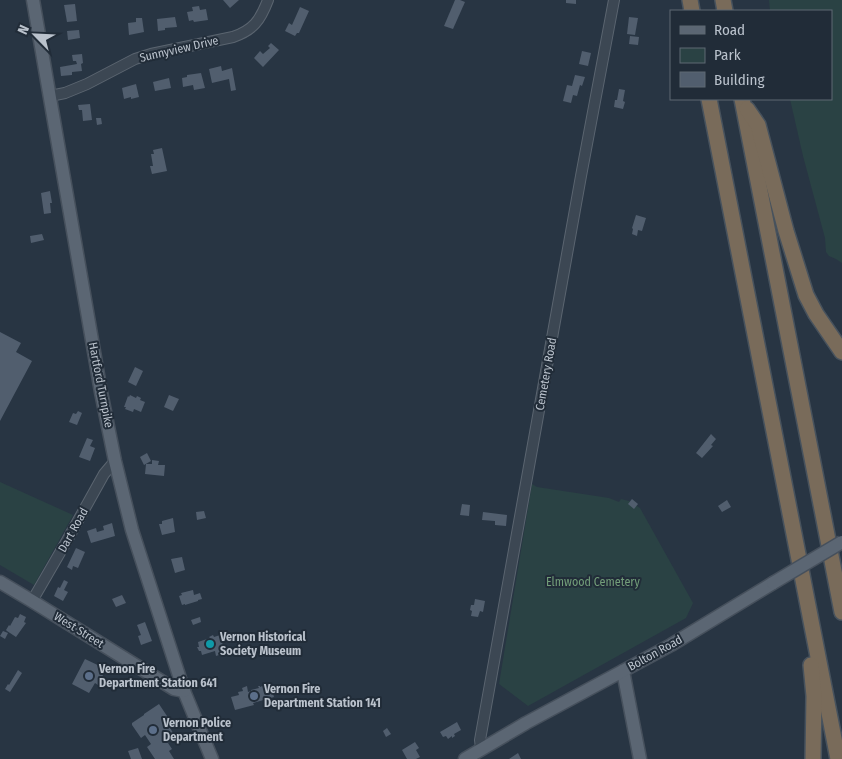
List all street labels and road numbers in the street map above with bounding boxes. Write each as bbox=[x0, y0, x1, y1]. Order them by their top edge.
street label: Sunnyview Drive bbox=[138, 33, 220, 65]
street label: Cemetery Road bbox=[533, 336, 559, 412]
street label: Hartford Turnpike bbox=[86, 341, 116, 429]
street label: Dart Road bbox=[55, 505, 91, 555]
street label: West Street bbox=[51, 609, 107, 651]
street label: Bolton Road bbox=[625, 632, 685, 674]

